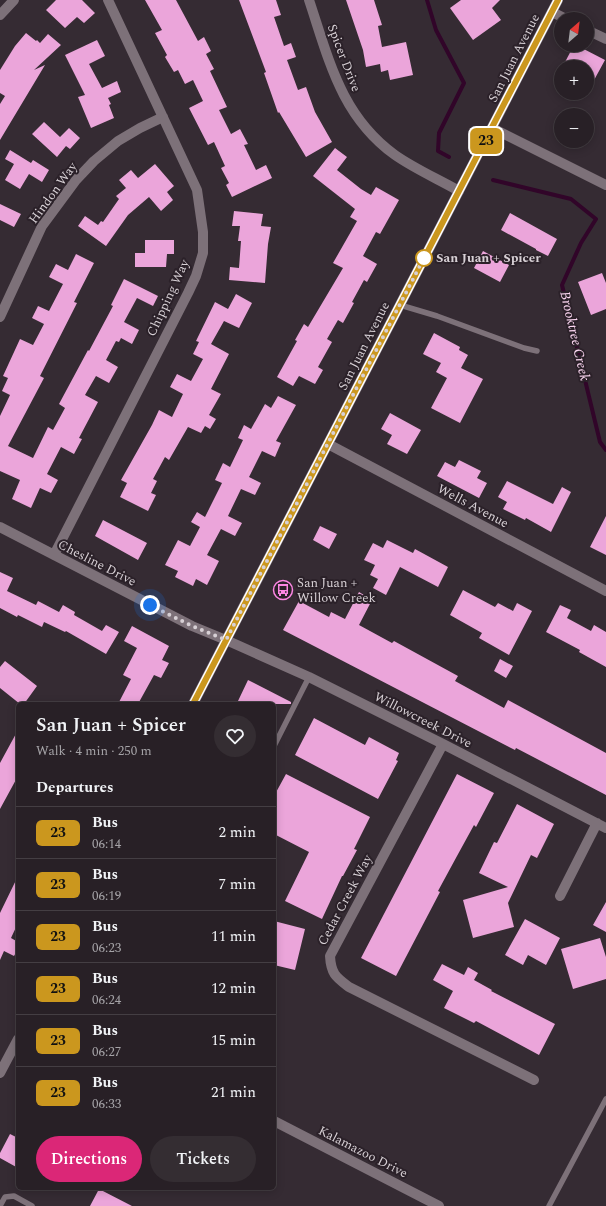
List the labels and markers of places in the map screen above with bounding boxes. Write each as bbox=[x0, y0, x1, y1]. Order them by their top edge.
place label: San Juan + Spicer bbox=[436, 248, 541, 268]
marker: San Juan + Spicer bbox=[415, 249, 433, 267]
place label: San Juan + Willow Creek bbox=[297, 573, 376, 608]
bus stop icon: San Juan + Willow Creek bbox=[272, 579, 294, 601]

